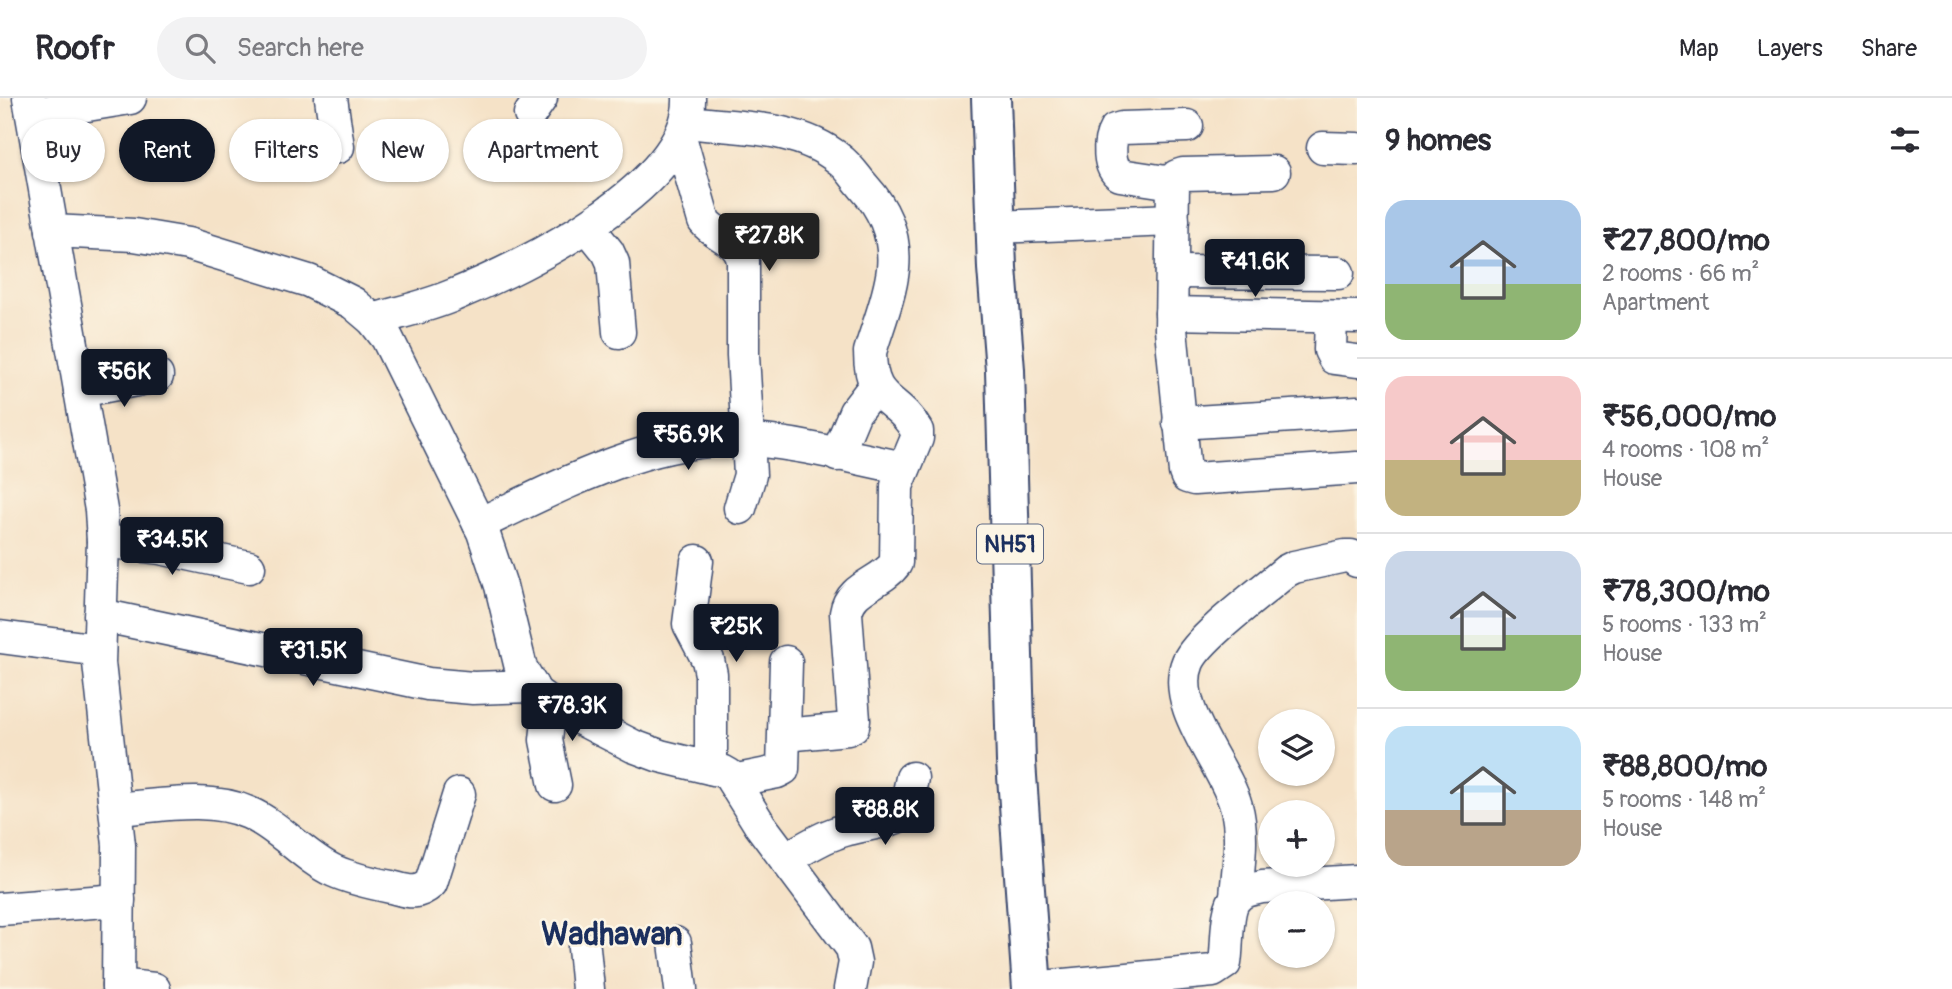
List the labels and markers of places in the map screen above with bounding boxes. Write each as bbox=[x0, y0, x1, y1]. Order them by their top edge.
pin: ₹27.8K bbox=[712, 214, 826, 273]
pin: ₹41.6K bbox=[1198, 240, 1312, 299]
pin: ₹56K bbox=[83, 350, 165, 409]
pin: ₹56.9K bbox=[631, 412, 745, 472]
pin: ₹34.5K bbox=[115, 518, 229, 577]
pin: ₹25K bbox=[695, 604, 777, 664]
pin: ₹31.5K bbox=[256, 628, 370, 688]
pin: ₹78.3K bbox=[515, 684, 629, 743]
pin: ₹88.8K bbox=[828, 788, 942, 847]

